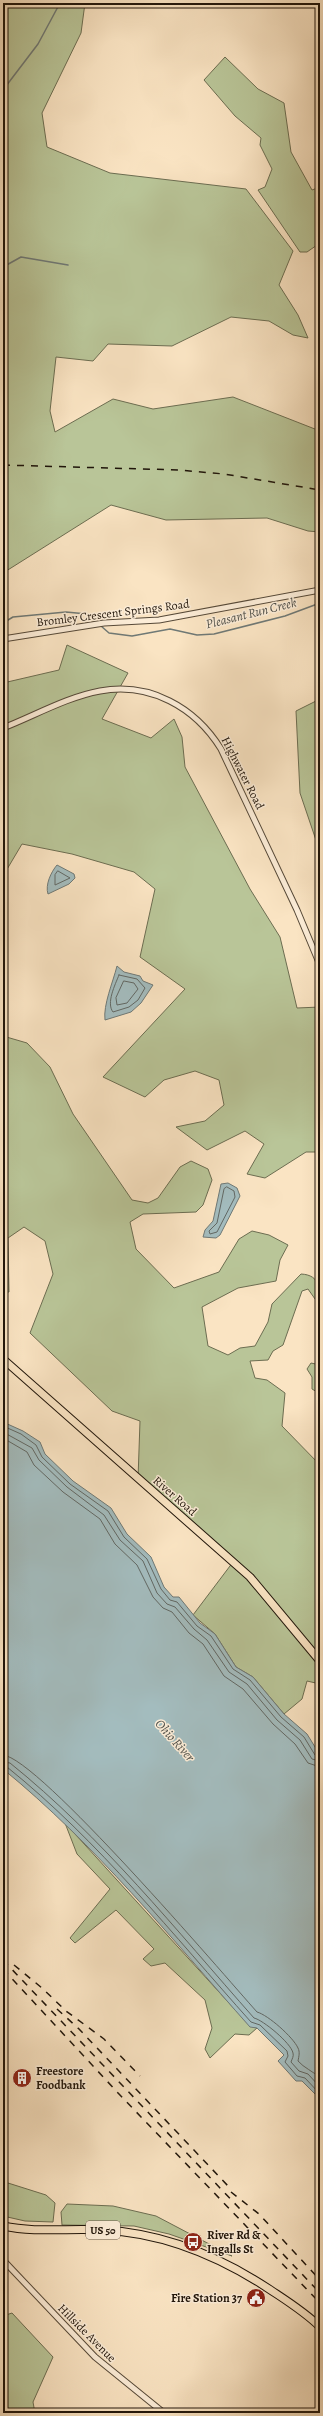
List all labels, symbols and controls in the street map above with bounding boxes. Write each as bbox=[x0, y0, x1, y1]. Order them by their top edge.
water label: Pleasant Run Creek bbox=[204, 593, 298, 632]
street label: Bromley Crescent Springs Road bbox=[36, 596, 191, 630]
street label: Highwater Road bbox=[218, 734, 268, 813]
street label: River Road bbox=[150, 1473, 201, 1520]
water label: Ohio River bbox=[152, 1715, 199, 1765]
place label: Freestore Foodbank bbox=[36, 2063, 86, 2093]
building icon: Freestore Foodbank bbox=[11, 2067, 33, 2089]
road number: US 50 bbox=[86, 2221, 120, 2239]
place label: River Rd & Ingalls St bbox=[207, 2227, 261, 2257]
bus stop icon: River Rd & Ingalls St bbox=[182, 2231, 204, 2253]
public building icon: Fire Station 37 bbox=[245, 2287, 267, 2309]
place label: Fire Station 37 bbox=[171, 2290, 243, 2306]
street label: Hillside Avenue bbox=[54, 2300, 120, 2366]

